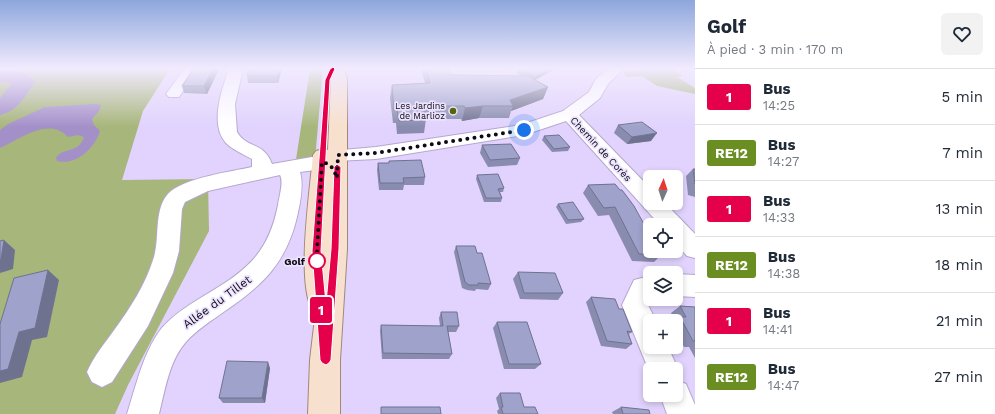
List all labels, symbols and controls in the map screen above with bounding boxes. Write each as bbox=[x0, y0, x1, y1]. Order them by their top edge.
button: heart bbox=[941, 13, 983, 55]
text: Golf bbox=[707, 15, 746, 38]
text: À pied · 3 min · 170 m bbox=[707, 42, 843, 57]
text: Bus bbox=[763, 80, 791, 98]
text: 5 min bbox=[942, 88, 983, 106]
text: 1 bbox=[726, 89, 732, 105]
text: 14:25 bbox=[763, 98, 795, 113]
place label: Les Jardins de Marlioz bbox=[395, 101, 445, 121]
marker: Les Jardins de Marlioz bbox=[448, 106, 458, 116]
street label: Chemin de Corès bbox=[568, 115, 634, 183]
your location bbox=[514, 120, 534, 140]
text: Bus bbox=[768, 136, 795, 154]
text: 7 min bbox=[942, 144, 983, 162]
text: RE12 bbox=[715, 145, 748, 161]
text: 14:27 bbox=[768, 154, 799, 169]
north arrow bbox=[643, 170, 683, 210]
map controls bbox=[643, 170, 683, 402]
text: Bus bbox=[763, 192, 791, 210]
text: 13 min bbox=[936, 200, 983, 218]
text: 1 bbox=[726, 201, 732, 217]
text: 14:33 bbox=[763, 210, 795, 225]
button: locate bbox=[643, 218, 683, 258]
text: Bus bbox=[768, 248, 795, 266]
marker: Golf bbox=[308, 252, 326, 270]
place label: Golf bbox=[284, 256, 306, 267]
text: 18 min bbox=[935, 256, 983, 274]
text: RE12 bbox=[715, 257, 748, 273]
button: layers bbox=[643, 266, 683, 306]
text: 14:38 bbox=[768, 266, 800, 281]
street label: Allée du Tillet bbox=[180, 272, 254, 332]
line badge: 1 bbox=[308, 297, 334, 323]
text: 1 bbox=[318, 302, 324, 318]
text: Bus bbox=[763, 304, 791, 322]
text: 21 min bbox=[936, 312, 983, 330]
text: 1 bbox=[726, 313, 732, 329]
button: + bbox=[643, 314, 683, 354]
text: 14:41 bbox=[763, 322, 793, 337]
text: Bus bbox=[768, 360, 795, 378]
button: − bbox=[643, 362, 683, 402]
text: 27 min bbox=[934, 368, 983, 386]
text: RE12 bbox=[715, 369, 748, 385]
text: 14:47 bbox=[768, 378, 799, 393]

